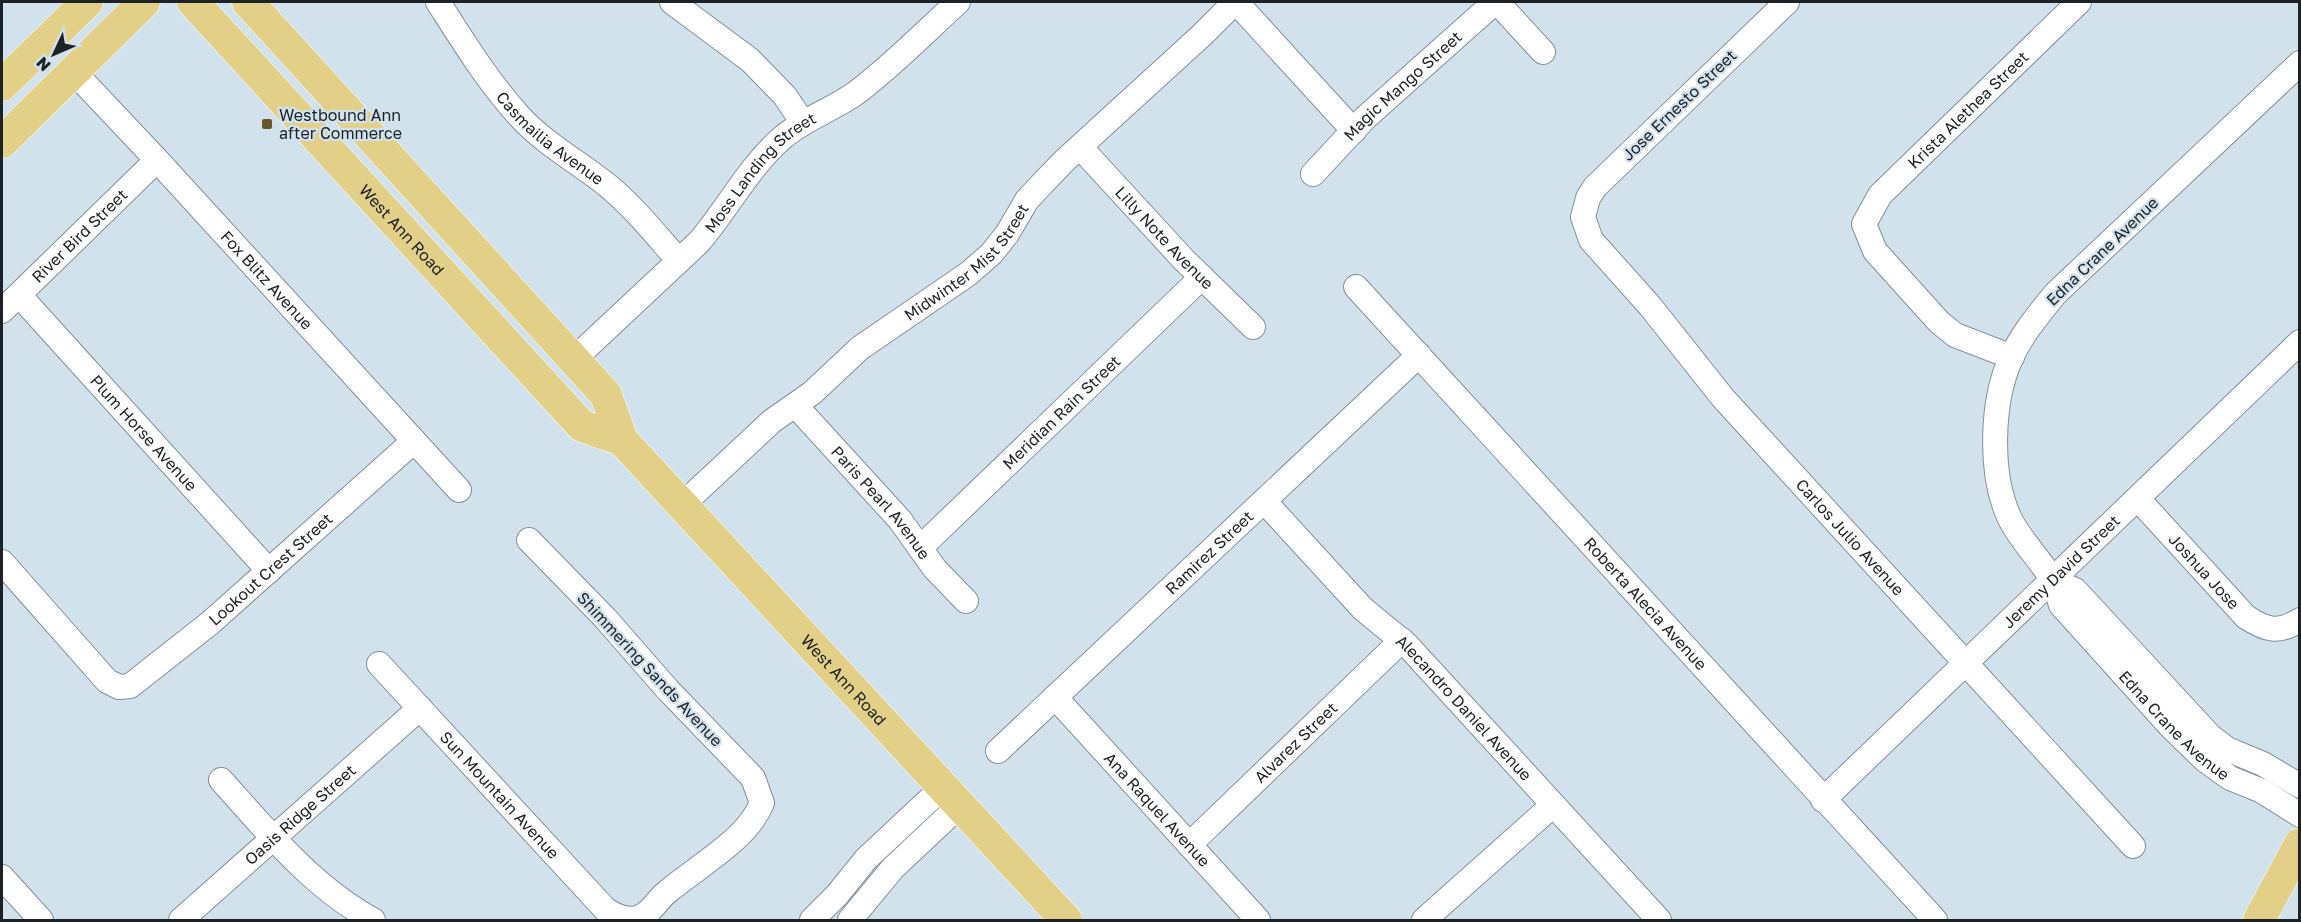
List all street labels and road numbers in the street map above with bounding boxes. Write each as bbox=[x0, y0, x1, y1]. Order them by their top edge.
street label: Magic Mango Street bbox=[1339, 27, 1466, 145]
street label: Jose Ernesto Street bbox=[1618, 45, 1740, 165]
street label: Krista Alethea Street bbox=[1903, 47, 2032, 173]
street label: Casmailia Avenue bbox=[492, 87, 608, 189]
street label: Moss Landing Street bbox=[700, 108, 819, 237]
street label: West Ann Road bbox=[355, 180, 449, 279]
street label: Lilly Note Avenue bbox=[1111, 182, 1218, 293]
street label: River Bird Street bbox=[27, 185, 131, 287]
street label: Edna Crane Avenue bbox=[2042, 192, 2162, 310]
street label: Midwinter Mist Street bbox=[900, 200, 1033, 325]
street label: Fox Blitz Avenue bbox=[217, 226, 317, 334]
street label: Meridian Rain Street bbox=[998, 351, 1124, 473]
street label: Plum Horse Avenue bbox=[86, 371, 202, 495]
street label: Paris Pearl Avenue bbox=[827, 441, 935, 563]
street label: Carlos Julio Avenue bbox=[1792, 474, 1909, 600]
street label: Ramirez Street bbox=[1161, 506, 1257, 598]
street label: Lookout Crest Street bbox=[204, 509, 337, 630]
street label: Jeremy David Street bbox=[1998, 511, 2124, 632]
street label: Joshua Jose bbox=[2164, 529, 2244, 613]
street label: Roberta Alecia Avenue bbox=[1580, 533, 1711, 674]
street label: Shimmering Sands Avenue bbox=[573, 588, 727, 750]
street label: West Ann Road bbox=[797, 630, 891, 729]
street label: Alecandro Daniel Avenue bbox=[1392, 630, 1536, 785]
street label: Edna Crane Avenue bbox=[2115, 666, 2233, 784]
street label: Alvarez Street bbox=[1250, 698, 1341, 787]
street label: Sun Mountain Avenue bbox=[436, 727, 564, 863]
street label: Ana Raquel Avenue bbox=[1100, 748, 1214, 871]
street label: Oasis Ridge Street bbox=[240, 760, 360, 869]

